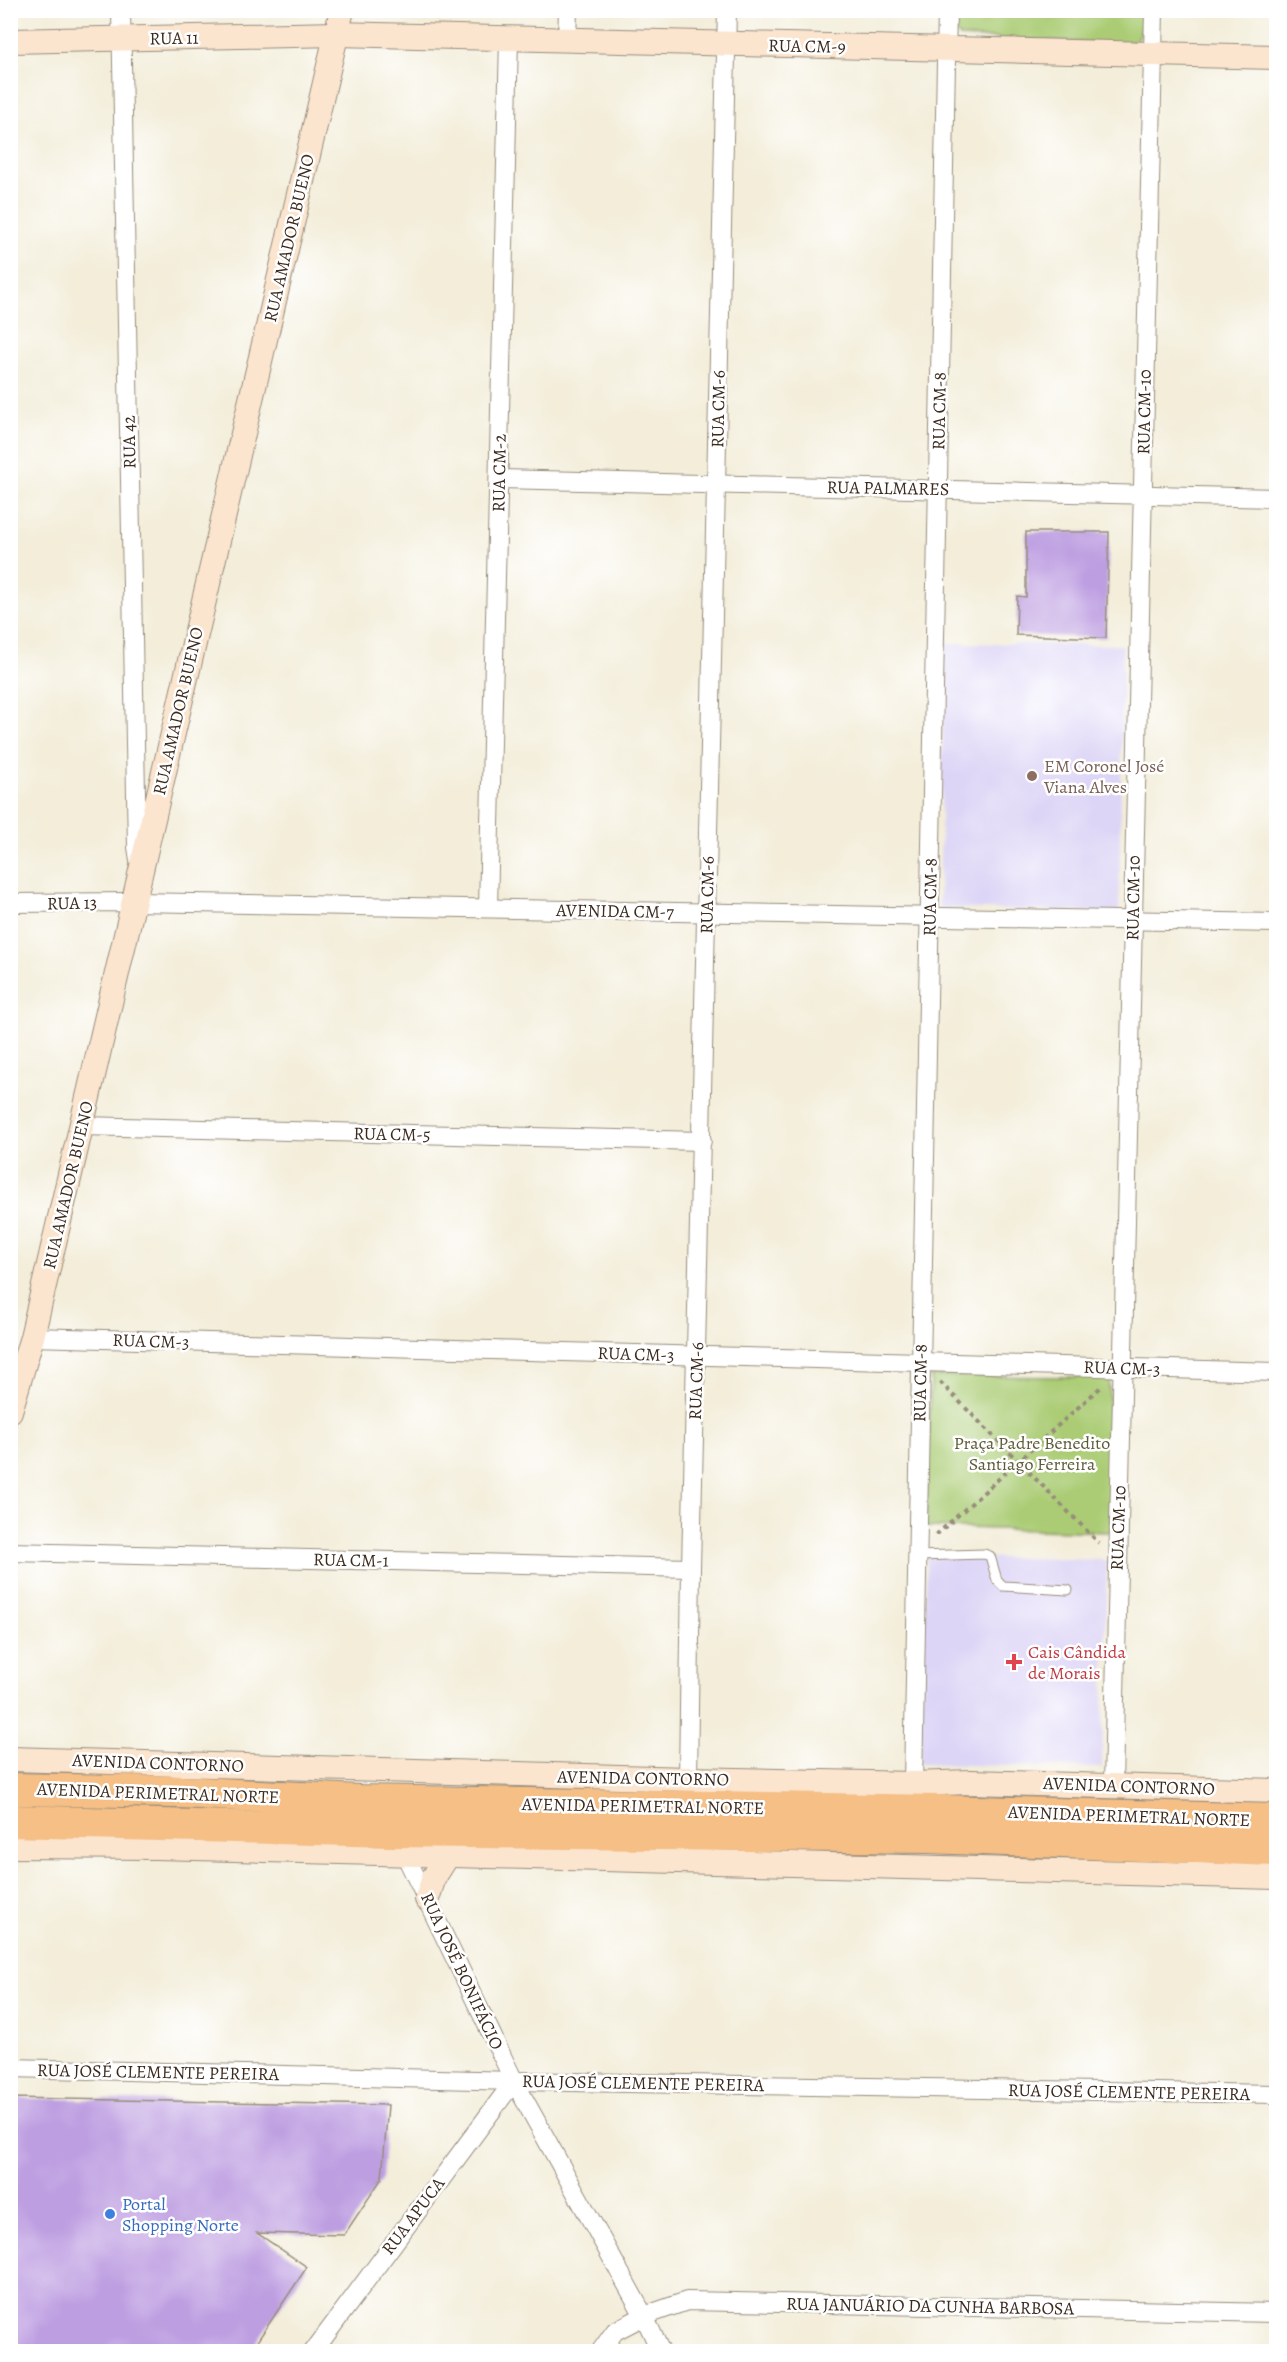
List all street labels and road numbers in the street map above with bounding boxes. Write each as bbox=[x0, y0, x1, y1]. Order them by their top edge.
street label: RUA 11 bbox=[149, 26, 199, 50]
street label: RUA CM-9 bbox=[768, 33, 846, 59]
street label: RUA AMADOR BUENO bbox=[258, 152, 320, 324]
street label: RUA CM-10 bbox=[1131, 369, 1157, 455]
street label: RUA CM-6 bbox=[705, 370, 731, 448]
street label: RUA CM-8 bbox=[926, 372, 952, 450]
street label: RUA 42 bbox=[117, 415, 141, 469]
street label: RUA CM-2 bbox=[486, 433, 512, 512]
street label: RUA PALMARES bbox=[826, 475, 950, 501]
street label: RUA AMADOR BUENO bbox=[147, 625, 209, 797]
street label: RUA CM-10 bbox=[1120, 855, 1146, 941]
street label: RUA CM-6 bbox=[694, 856, 720, 934]
street label: RUA CM-8 bbox=[917, 858, 943, 936]
street label: RUA 13 bbox=[47, 891, 97, 915]
street label: AVENIDA CM-7 bbox=[555, 898, 675, 924]
street label: RUA AMADOR BUENO bbox=[37, 1099, 99, 1271]
street label: RUA CM-5 bbox=[353, 1121, 431, 1147]
street label: RUA CM-3 bbox=[112, 1328, 190, 1354]
street label: RUA CM-3 bbox=[597, 1341, 675, 1367]
street label: RUA CM-6 bbox=[683, 1342, 709, 1420]
street label: RUA CM-8 bbox=[907, 1344, 933, 1422]
street label: RUA CM-3 bbox=[1083, 1355, 1161, 1381]
street label: RUA CM-10 bbox=[1105, 1485, 1131, 1571]
street label: RUA CM-1 bbox=[313, 1547, 389, 1573]
street label: AVENIDA CONTORNO bbox=[71, 1748, 244, 1778]
street label: AVENIDA CONTORNO bbox=[556, 1764, 729, 1791]
street label: AVENIDA CONTORNO bbox=[1042, 1771, 1215, 1801]
street label: AVENIDA PERIMETRAL NORTE bbox=[36, 1777, 279, 1809]
street label: AVENIDA PERIMETRAL NORTE bbox=[521, 1792, 764, 1820]
street label: AVENIDA PERIMETRAL NORTE bbox=[1007, 1800, 1250, 1832]
street label: RUA JOSÉ BONIFÁCIO bbox=[415, 1888, 509, 2054]
street label: RUA JOSÉ CLEMENTE PEREIRA bbox=[37, 2058, 280, 2086]
street label: RUA JOSÉ CLEMENTE PEREIRA bbox=[522, 2069, 765, 2097]
street label: RUA JOSÉ CLEMENTE PEREIRA bbox=[1008, 2078, 1251, 2106]
street label: RUA APUCA bbox=[376, 2172, 450, 2260]
street label: RUA JANUÁRIO DA CUNHA BARBOSA bbox=[786, 2291, 1075, 2321]

